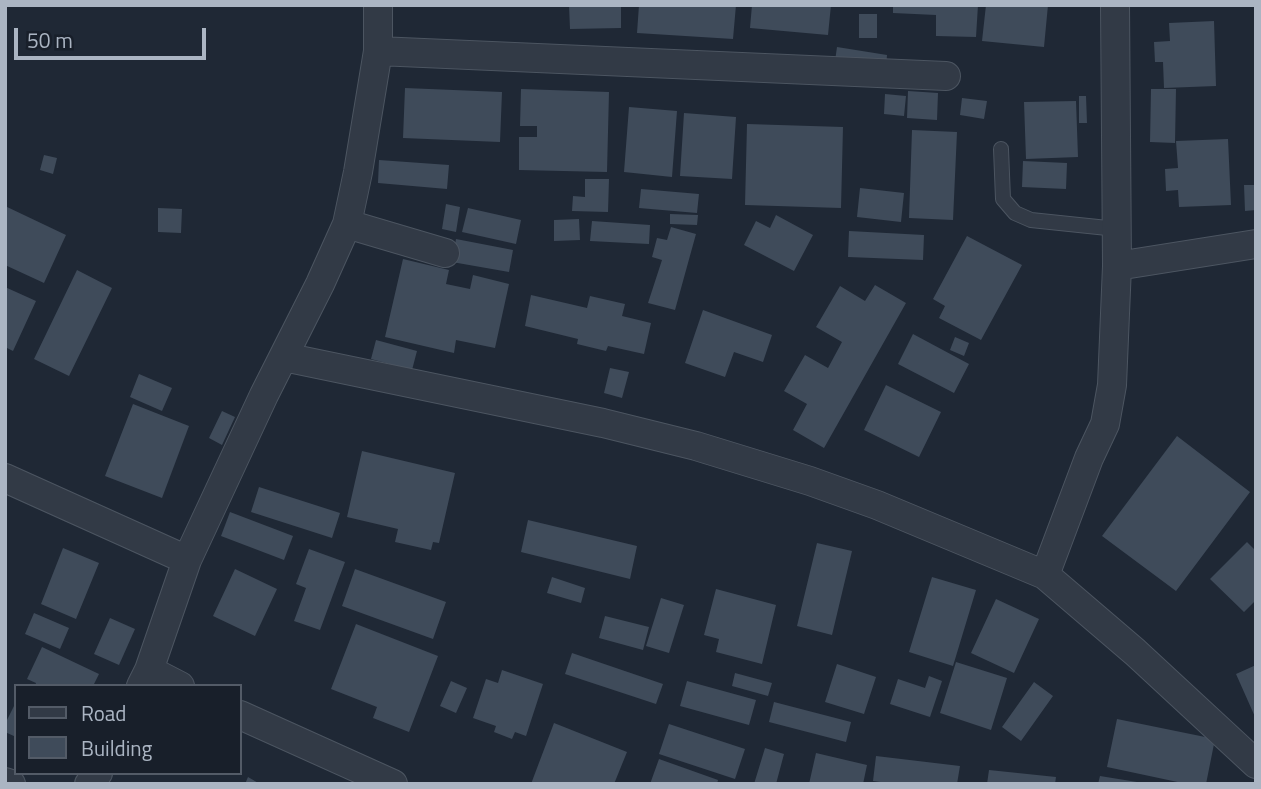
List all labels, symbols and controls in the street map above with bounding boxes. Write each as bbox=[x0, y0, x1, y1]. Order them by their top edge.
scale bar bbox=[18, 14, 210, 58]
text: 50 m bbox=[27, 24, 73, 56]
legend bbox=[14, 684, 242, 775]
text: Road bbox=[81, 697, 126, 729]
text: Building bbox=[81, 732, 152, 764]

